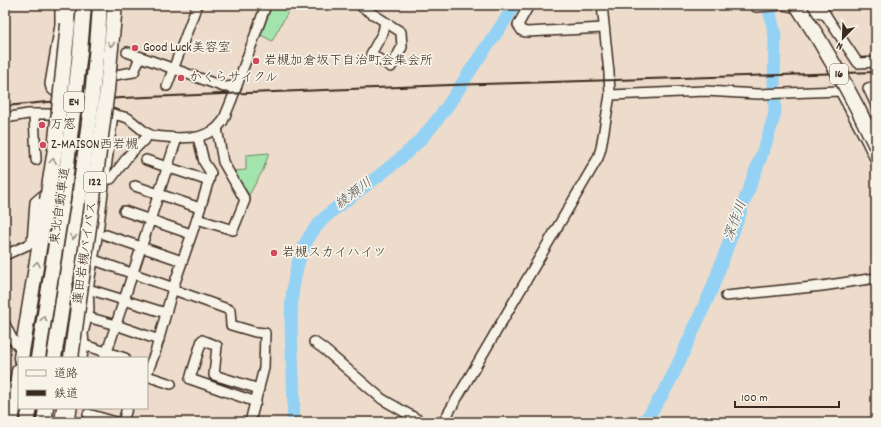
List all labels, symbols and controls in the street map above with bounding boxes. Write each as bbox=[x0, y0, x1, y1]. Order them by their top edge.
north arrow bbox=[823, 18, 863, 58]
text: N bbox=[834, 37, 846, 54]
place label: Good Luck美容室 bbox=[143, 39, 231, 58]
one-way arrow bbox=[107, 41, 116, 47]
marker: Good Luck美容室 bbox=[130, 43, 140, 53]
place label: 岩槻加倉坂下自治町会集会所 bbox=[264, 52, 433, 71]
marker: 岩槻加倉坂下自治町会集会所 bbox=[251, 56, 261, 66]
road number: 16 bbox=[830, 64, 848, 84]
place label: かくらサイクル bbox=[189, 69, 278, 88]
marker: かくらサイクル bbox=[176, 73, 186, 83]
road number: E4 bbox=[64, 92, 84, 112]
place label: 万窓 bbox=[50, 116, 76, 135]
marker: 万窓 bbox=[37, 120, 47, 130]
place label: Z-MAISON西岩槻 bbox=[51, 136, 139, 155]
marker: Z-MAISON西岩槻 bbox=[38, 140, 48, 150]
one-way arrow bbox=[48, 158, 57, 164]
street label: 東北自動車道 bbox=[46, 166, 76, 246]
road number: 122 bbox=[84, 172, 106, 192]
water label: 綾瀬川 bbox=[331, 173, 377, 215]
water label: 深作川 bbox=[719, 198, 753, 244]
street label: 蓮田岩槻バイパス bbox=[69, 200, 103, 306]
one-way arrow bbox=[69, 234, 78, 240]
place label: 岩槻スカイハイツ bbox=[282, 244, 386, 263]
marker: 岩槻スカイハイツ bbox=[269, 248, 279, 258]
one-way arrow bbox=[32, 261, 40, 267]
one-way arrow bbox=[39, 316, 48, 323]
legend bbox=[18, 357, 148, 409]
text: 道路 bbox=[54, 366, 78, 383]
scale bar bbox=[735, 383, 839, 409]
text: 鉄道 bbox=[54, 386, 78, 403]
text: 100 m bbox=[741, 390, 768, 407]

